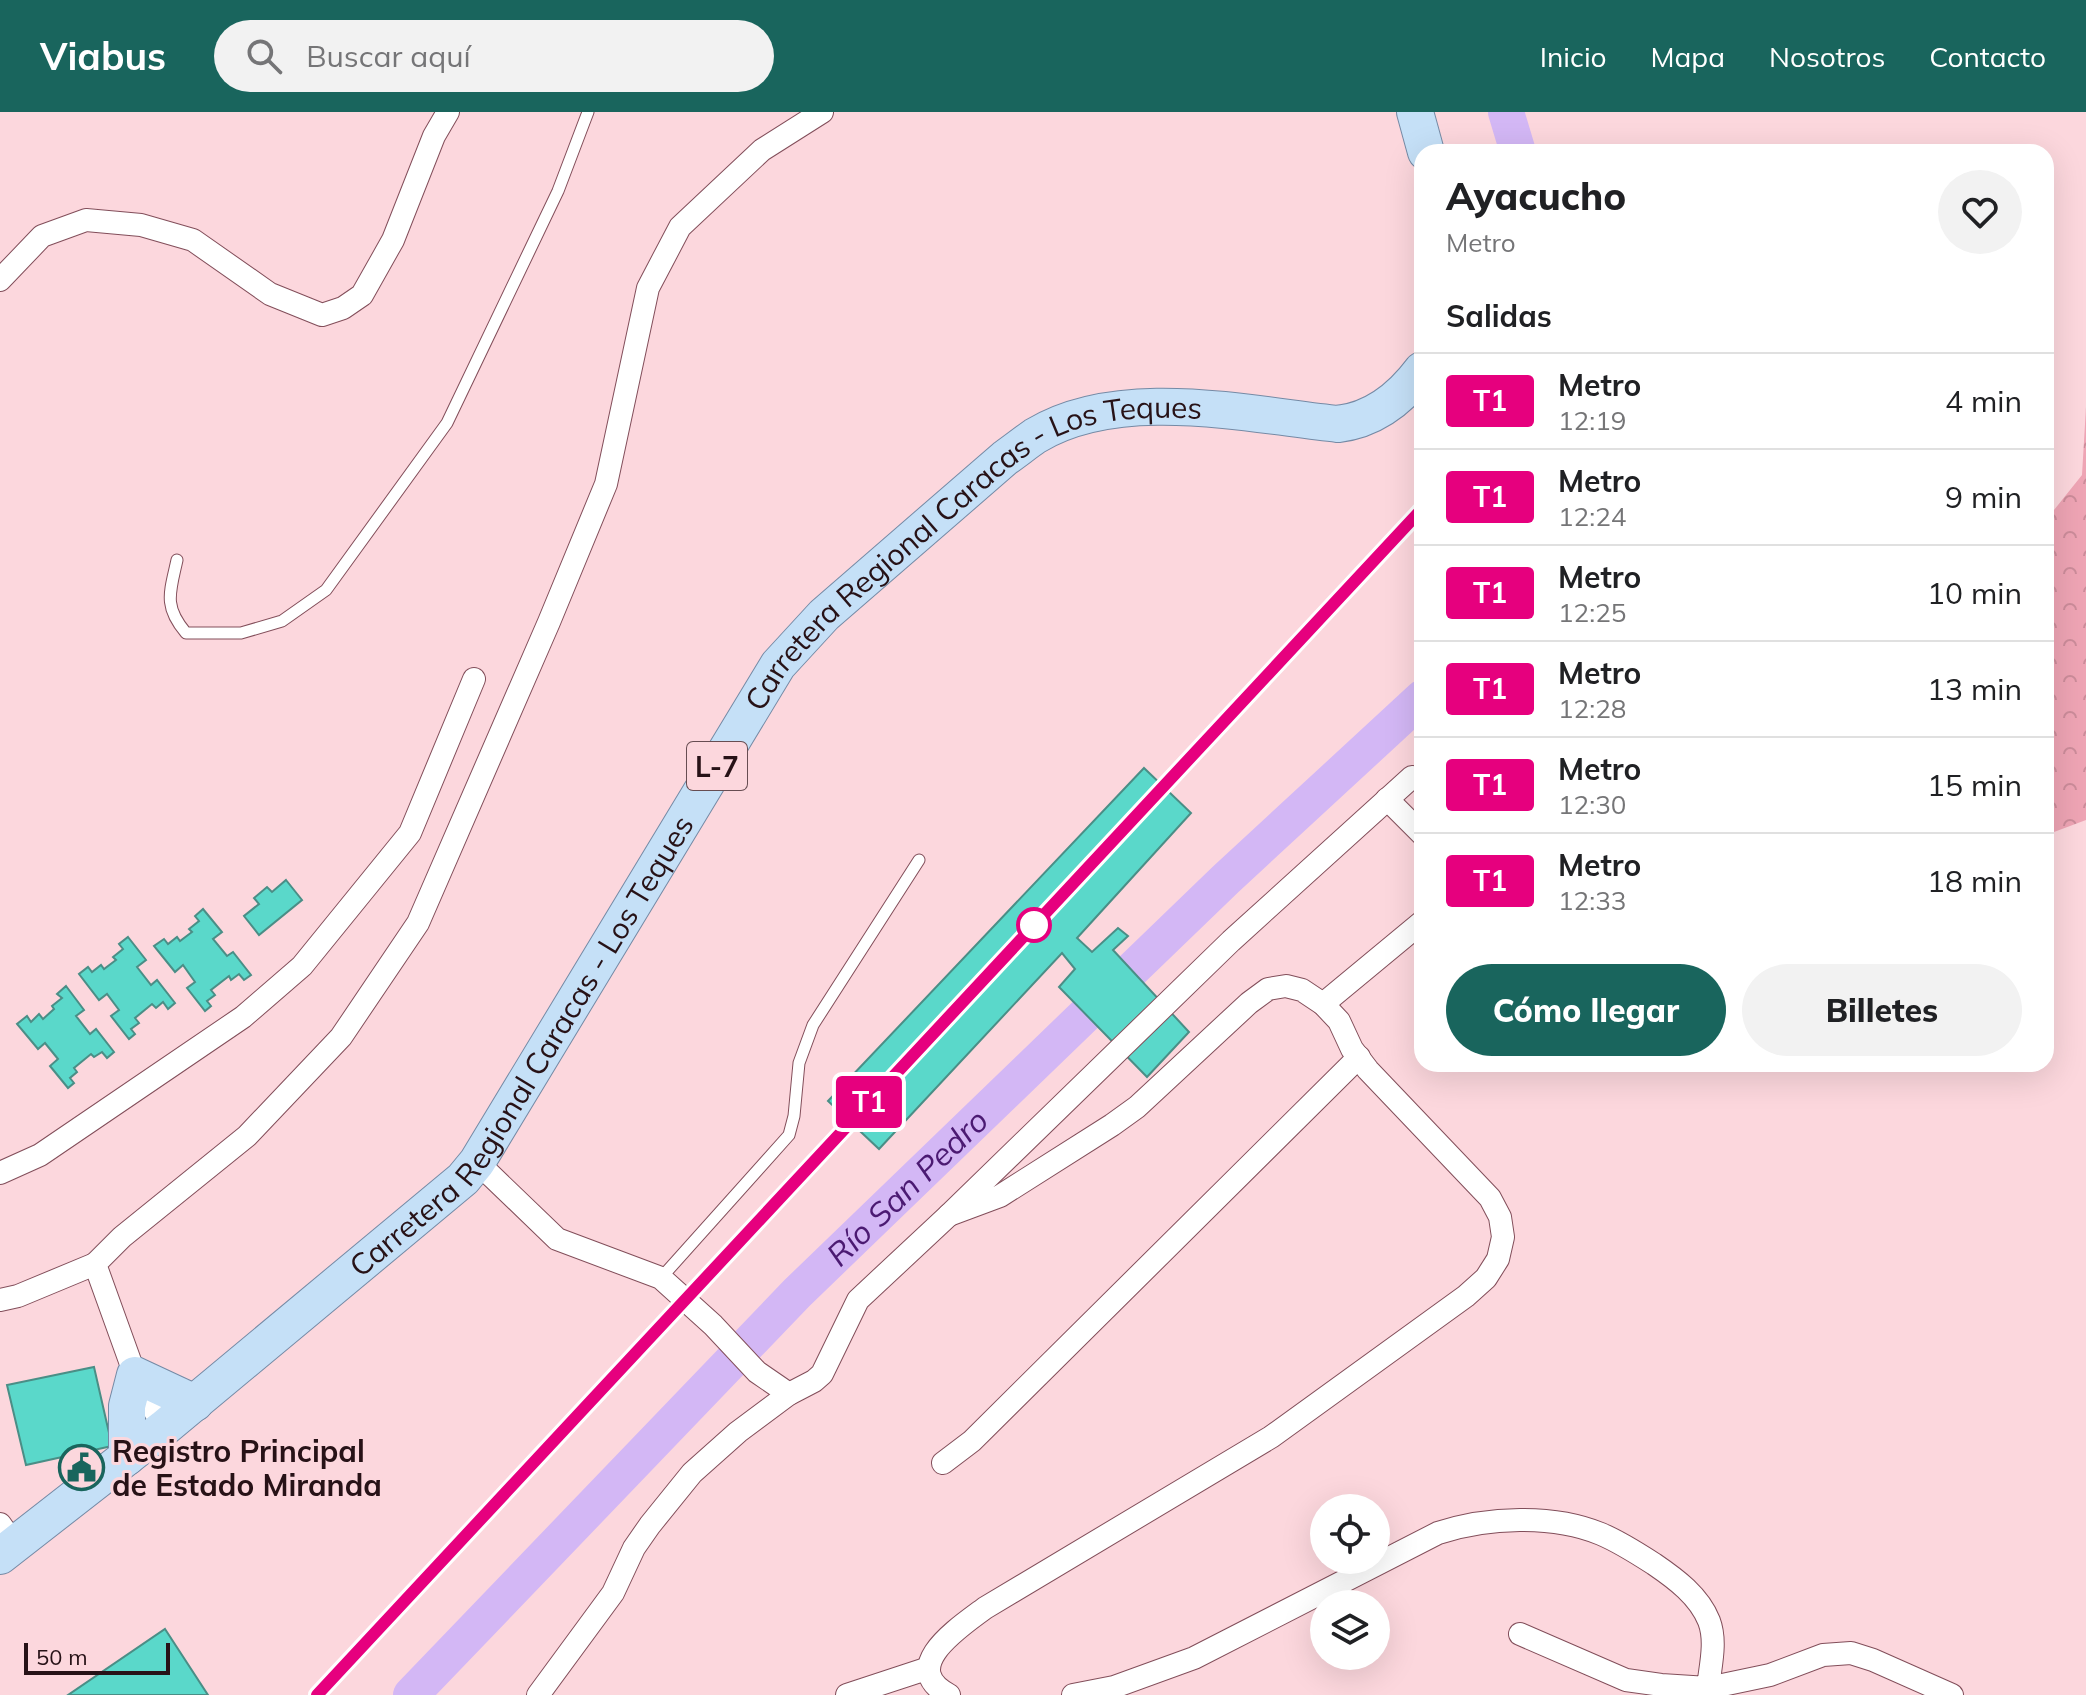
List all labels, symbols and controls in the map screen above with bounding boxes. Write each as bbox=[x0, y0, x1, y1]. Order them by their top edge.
search box bbox=[214, 20, 774, 92]
text: Viabus bbox=[40, 32, 166, 80]
icon: search bbox=[242, 34, 286, 78]
text: Buscar aquí bbox=[306, 37, 471, 75]
text: Inicio bbox=[1540, 39, 1607, 74]
text: Mapa bbox=[1651, 39, 1725, 74]
text: Nosotros bbox=[1769, 39, 1885, 74]
text: Contacto bbox=[1929, 39, 2046, 74]
button: heart bbox=[1938, 170, 2022, 254]
text: Ayacucho bbox=[1446, 172, 1626, 220]
text: Metro bbox=[1446, 226, 1516, 259]
text: Salidas bbox=[1446, 297, 1552, 335]
text: Metro bbox=[1558, 366, 1641, 404]
text: 4 min bbox=[1945, 382, 2022, 420]
text: T1 bbox=[1473, 383, 1507, 418]
street label: Carretera Regional Caracas - Los Teques bbox=[736, 388, 1204, 717]
text: 12:19 bbox=[1558, 404, 1626, 437]
text: Metro bbox=[1558, 462, 1641, 500]
text: 9 min bbox=[1945, 478, 2022, 516]
text: T1 bbox=[1473, 479, 1507, 514]
text: 12:24 bbox=[1558, 500, 1626, 533]
text: Metro bbox=[1558, 558, 1641, 596]
text: 10 min bbox=[1927, 574, 2022, 612]
text: T1 bbox=[1473, 575, 1507, 610]
text: 12:25 bbox=[1558, 596, 1626, 629]
text: Metro bbox=[1558, 654, 1641, 692]
text: 13 min bbox=[1927, 670, 2022, 708]
text: T1 bbox=[1473, 671, 1507, 706]
text: 12:28 bbox=[1558, 692, 1626, 725]
road number: L-7 bbox=[687, 742, 747, 790]
text: Metro bbox=[1558, 750, 1641, 788]
text: 15 min bbox=[1927, 766, 2022, 804]
text: T1 bbox=[1473, 767, 1507, 802]
text: 12:30 bbox=[1558, 788, 1626, 821]
street label: Carretera Regional Caracas - Los Teques bbox=[341, 808, 702, 1285]
text: Metro bbox=[1558, 846, 1641, 884]
text: 18 min bbox=[1927, 862, 2022, 900]
text: T1 bbox=[1473, 863, 1507, 898]
text: 12:33 bbox=[1558, 884, 1626, 917]
unlabelled marker bbox=[1017, 908, 1051, 942]
button: Cómo llegar bbox=[1446, 964, 1726, 1056]
button: Billetes bbox=[1742, 964, 2022, 1056]
line badge: T1 bbox=[833, 1076, 905, 1128]
text: T1 bbox=[852, 1084, 886, 1119]
water label: Río San Pedro bbox=[818, 1100, 996, 1274]
place label: Registro Principal de Estado Miranda bbox=[112, 1432, 382, 1504]
public building icon: Registro Principal de Estado Miranda bbox=[57, 1444, 105, 1492]
map controls bbox=[1310, 1494, 1390, 1670]
button: locate bbox=[1310, 1494, 1390, 1574]
button: layers bbox=[1310, 1590, 1390, 1670]
scale bar bbox=[24, 1639, 170, 1675]
text: 50 m bbox=[36, 1643, 87, 1671]

